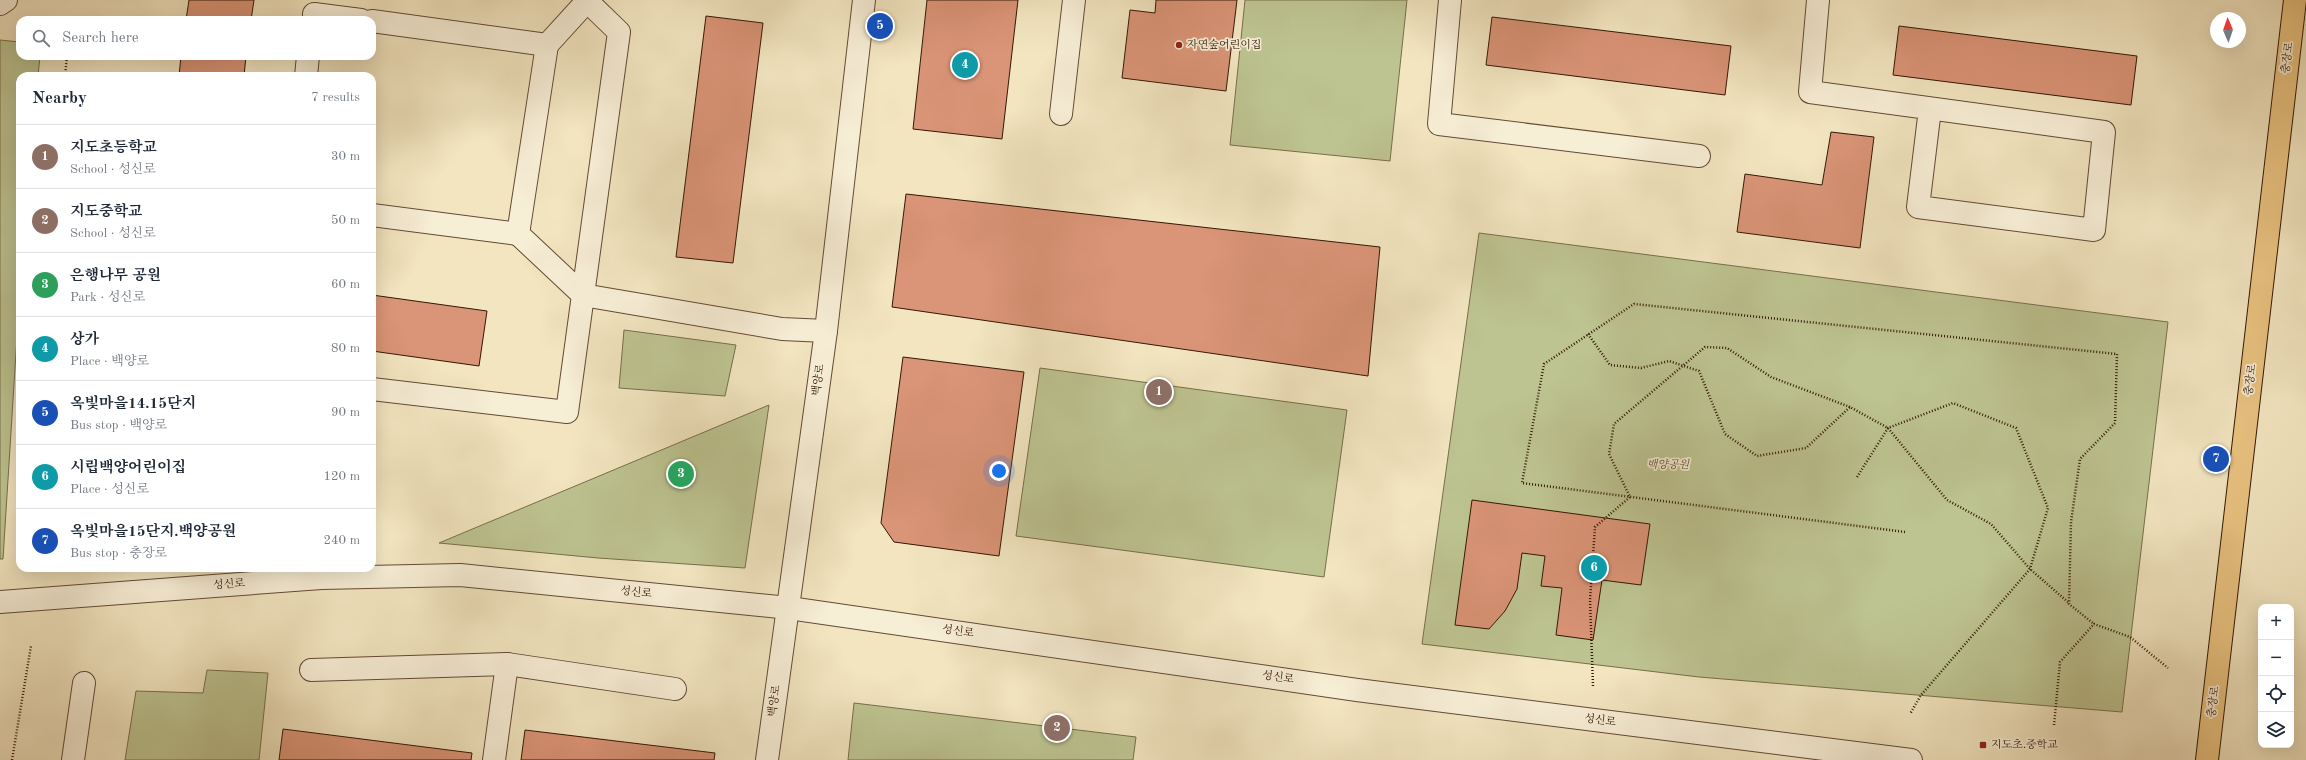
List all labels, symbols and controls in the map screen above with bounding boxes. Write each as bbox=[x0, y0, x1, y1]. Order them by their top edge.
pin: 5 bbox=[867, 11, 893, 41]
north arrow bbox=[2210, 12, 2246, 48]
search box bbox=[16, 16, 376, 60]
icon: search bbox=[30, 27, 52, 49]
text: Search here bbox=[62, 31, 139, 46]
place label: 자연숲어린이집 bbox=[1187, 38, 1261, 51]
marker: 자연숲어린이집 bbox=[1174, 40, 1184, 50]
street label: 충장로 bbox=[2279, 41, 2295, 74]
pin: 4 bbox=[952, 50, 978, 80]
text: Nearby bbox=[32, 90, 87, 107]
text: 7 results bbox=[311, 91, 360, 104]
text: 지도초등학교 bbox=[70, 141, 157, 156]
text: 1 bbox=[41, 150, 49, 163]
text: 30 m bbox=[331, 150, 360, 163]
text: School · 성신로 bbox=[70, 163, 156, 176]
text: 지도중학교 bbox=[70, 205, 142, 220]
text: 2 bbox=[41, 214, 49, 227]
text: 50 m bbox=[331, 214, 360, 227]
text: School · 성신로 bbox=[70, 227, 156, 240]
text: 은행나무 공원 bbox=[70, 269, 161, 284]
text: 3 bbox=[41, 278, 49, 291]
text: 60 m bbox=[331, 278, 360, 291]
text: Park · 성신로 bbox=[70, 291, 145, 304]
text: 상가 bbox=[70, 333, 99, 348]
text: 4 bbox=[41, 342, 49, 355]
text: 80 m bbox=[331, 342, 360, 355]
text: Place · 백양로 bbox=[70, 355, 149, 368]
street label: 백양로 bbox=[810, 363, 827, 397]
street label: 충장로 bbox=[2242, 363, 2258, 396]
pin: 1 bbox=[1146, 377, 1172, 407]
text: 옥빛마을14.15단지 bbox=[70, 397, 196, 412]
text: 5 bbox=[41, 406, 49, 419]
text: 90 m bbox=[331, 406, 360, 419]
text: Bus stop · 백양로 bbox=[70, 419, 167, 432]
pin: 7 bbox=[2203, 444, 2229, 474]
park label: 백양공원 bbox=[1647, 458, 1691, 471]
pin: 3 bbox=[668, 459, 694, 489]
text: 시립백양어린이집 bbox=[70, 461, 186, 476]
your location bbox=[989, 461, 1009, 481]
text: 6 bbox=[41, 470, 49, 483]
text: 120 m bbox=[323, 470, 360, 483]
text: Place · 성신로 bbox=[70, 483, 149, 496]
text: 옥빛마을15단지.백양공원 bbox=[70, 525, 237, 540]
text: 7 bbox=[41, 534, 49, 547]
text: 240 m bbox=[323, 534, 360, 547]
text: Bus stop · 충장로 bbox=[70, 547, 167, 560]
pin: 6 bbox=[1581, 553, 1607, 583]
street label: 성신로 bbox=[213, 577, 246, 592]
street label: 성신로 bbox=[620, 585, 653, 600]
map controls bbox=[2258, 604, 2294, 748]
button: + bbox=[2258, 604, 2294, 640]
street label: 성신로 bbox=[941, 623, 975, 640]
button: − bbox=[2258, 640, 2294, 676]
street label: 성신로 bbox=[1261, 669, 1295, 686]
button: locate bbox=[2258, 676, 2294, 712]
street label: 백양로 bbox=[766, 684, 783, 718]
street label: 충장로 bbox=[2205, 685, 2221, 718]
button: layers bbox=[2258, 712, 2294, 748]
pin: 2 bbox=[1044, 713, 1070, 743]
street label: 성신로 bbox=[1584, 713, 1617, 728]
place label: 지도초.중학교 bbox=[1991, 739, 2058, 751]
marker: 지도초.중학교 bbox=[1978, 740, 1988, 750]

